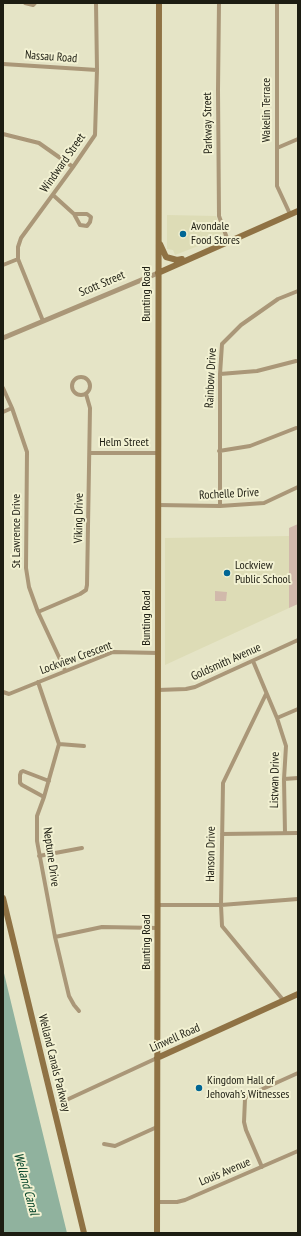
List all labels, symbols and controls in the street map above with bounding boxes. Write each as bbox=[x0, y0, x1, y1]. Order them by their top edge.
street label: Nassau Road bbox=[24, 48, 78, 66]
street label: Wakelin Terrace bbox=[260, 78, 274, 142]
street label: Parkway Street bbox=[200, 92, 216, 154]
street label: Windward Street bbox=[37, 131, 89, 195]
place label: Avondale Food Stores bbox=[191, 220, 240, 248]
marker: Avondale Food Stores bbox=[178, 229, 188, 239]
street label: Bunting Road bbox=[140, 266, 154, 322]
street label: Scott Street bbox=[77, 268, 127, 300]
street label: Rainbow Drive bbox=[202, 348, 220, 408]
street label: Helm Street bbox=[99, 436, 149, 450]
street label: Rochelle Drive bbox=[199, 485, 259, 503]
street label: Viking Drive bbox=[71, 493, 87, 543]
street label: St Lawrence Drive bbox=[10, 494, 24, 568]
place label: Lockview Public School bbox=[235, 559, 291, 587]
marker: Lockview Public School bbox=[222, 568, 232, 578]
street label: Bunting Road bbox=[140, 590, 154, 646]
street label: Lockview Crescent bbox=[38, 638, 114, 678]
street label: Goldsmith Avenue bbox=[189, 640, 263, 684]
street label: Listwan Drive bbox=[267, 752, 283, 808]
street label: Neptune Drive bbox=[40, 826, 62, 888]
street label: Hanson Drive bbox=[203, 826, 219, 882]
street label: Bunting Road bbox=[140, 914, 154, 970]
street label: Welland Canals Parkway bbox=[35, 1013, 73, 1113]
street label: Linwell Road bbox=[148, 1021, 202, 1055]
place label: Kingdom Hall of Jehovah's Witnesses bbox=[207, 1074, 289, 1102]
marker: Kingdom Hall of Jehovah's Witnesses bbox=[194, 1083, 204, 1093]
water label: Welland Canal bbox=[10, 1151, 42, 1217]
street label: Louis Avenue bbox=[197, 1155, 253, 1189]

